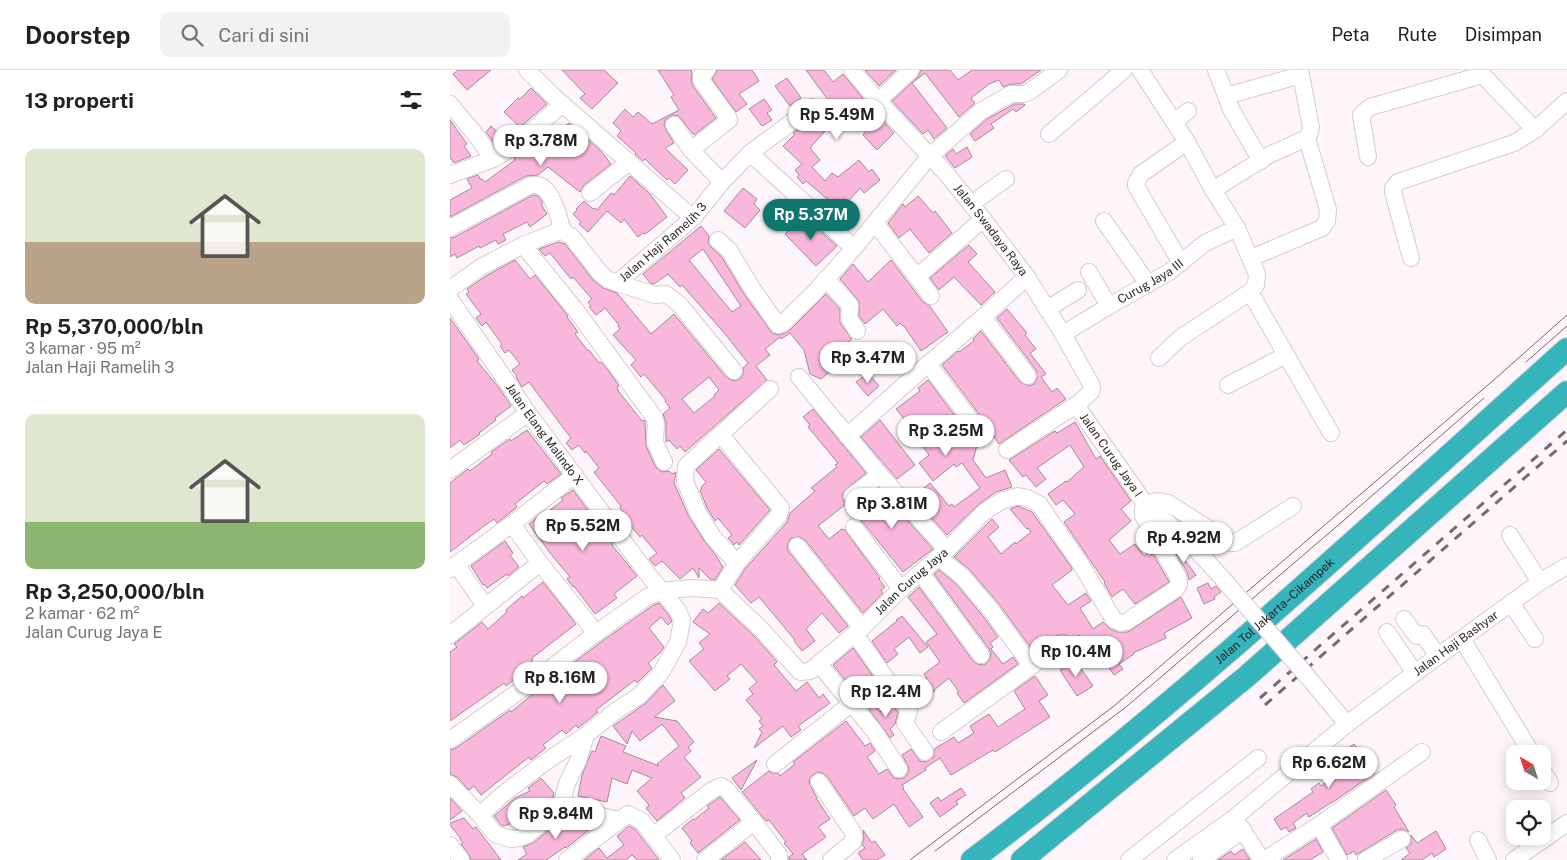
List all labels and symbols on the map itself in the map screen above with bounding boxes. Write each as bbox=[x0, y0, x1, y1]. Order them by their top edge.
pin: Rp 5.49M bbox=[785, 98, 889, 141]
pin: Rp 3.78M bbox=[489, 124, 593, 167]
street label: Jalan Swadaya Raya bbox=[951, 181, 1031, 279]
pin: Rp 5.37M bbox=[759, 198, 863, 241]
street label: Jalan Haji Ramelih 3 bbox=[617, 200, 710, 285]
street label: Curug Jaya III bbox=[1115, 256, 1186, 307]
pin: Rp 3.47M bbox=[816, 342, 920, 384]
street label: Jalan Elang Malindo X bbox=[503, 381, 586, 488]
street label: Jalan Curug Jaya I bbox=[1077, 410, 1145, 500]
pin: Rp 3.25M bbox=[894, 414, 998, 457]
pin: Rp 3.81M bbox=[840, 488, 944, 530]
pin: Rp 5.52M bbox=[531, 510, 635, 552]
pin: Rp 4.92M bbox=[1132, 522, 1236, 564]
street label: Jalan Curug Jaya bbox=[872, 545, 951, 618]
street label: Jalan Tol Jakarta–Cikampek bbox=[1212, 555, 1337, 667]
street label: Jalan Haji Bashyar bbox=[1411, 608, 1501, 679]
pin: Rp 10.4M bbox=[1024, 636, 1128, 678]
pin: Rp 8.16M bbox=[508, 662, 612, 704]
pin: Rp 12.4M bbox=[834, 676, 938, 718]
north arrow bbox=[1506, 745, 1551, 790]
pin: Rp 6.62M bbox=[1277, 746, 1381, 789]
pin: Rp 9.84M bbox=[504, 798, 608, 840]

